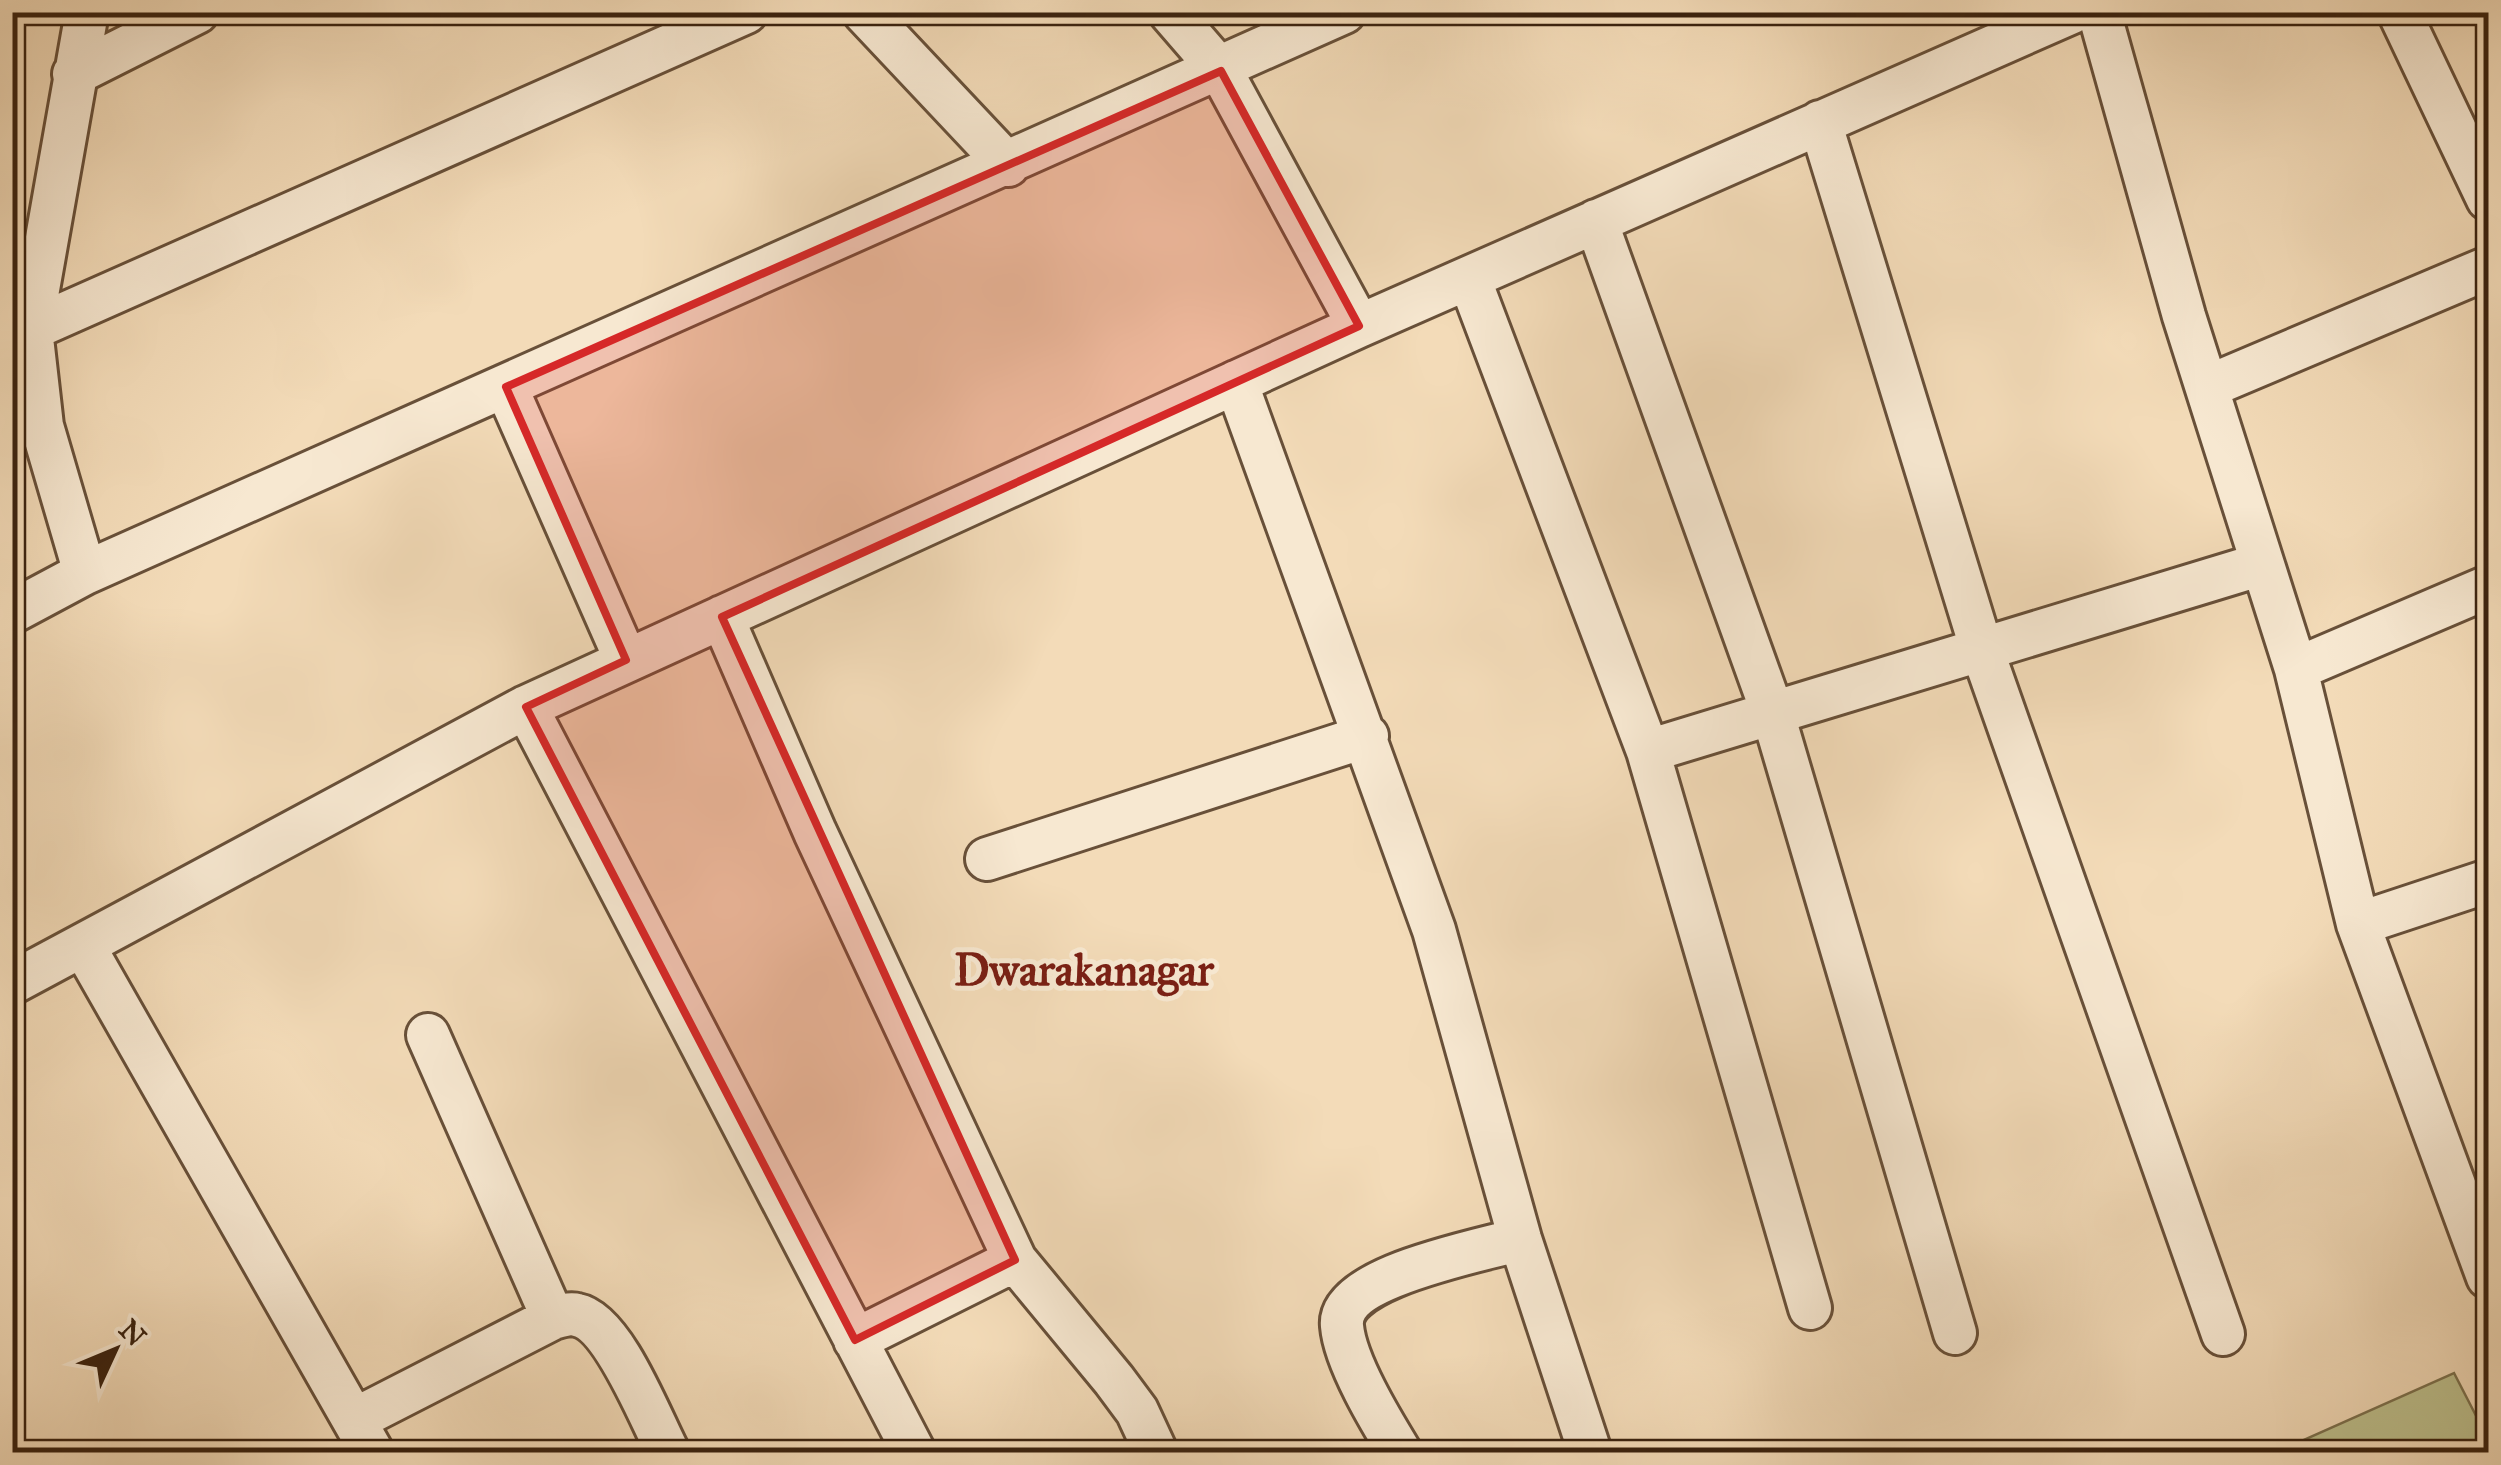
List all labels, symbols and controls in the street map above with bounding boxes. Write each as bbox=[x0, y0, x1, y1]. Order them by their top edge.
district label: Dwarakanagar bbox=[954, 942, 1215, 997]
north arrow bbox=[65, 1300, 165, 1400]
text: N bbox=[112, 1312, 154, 1354]

